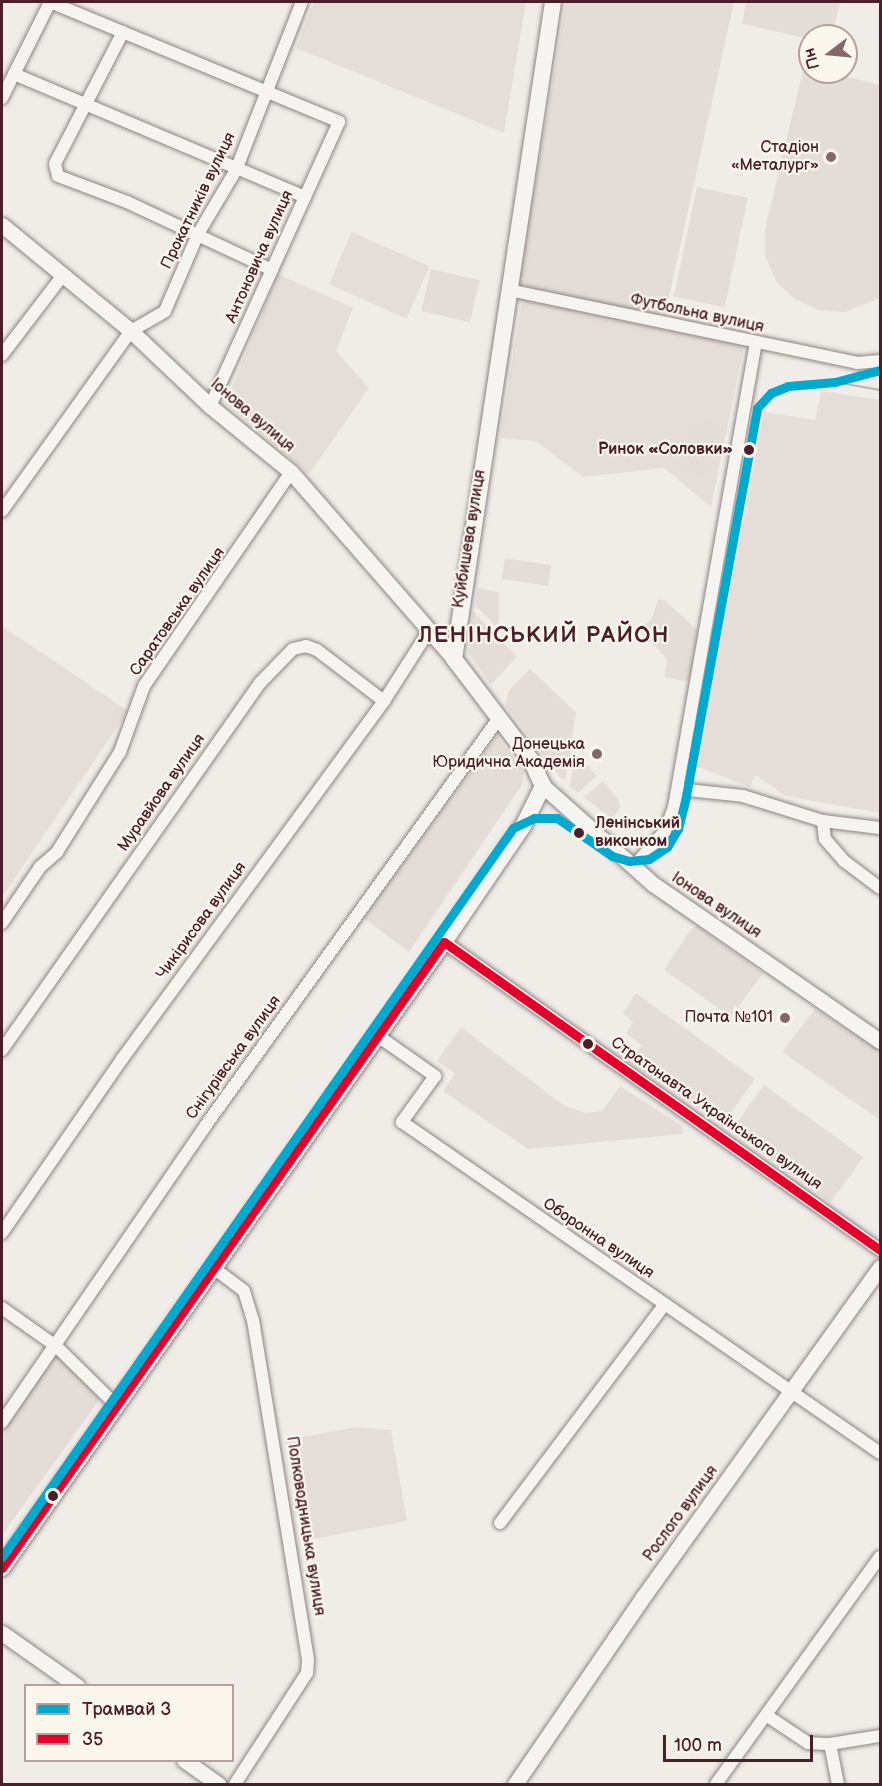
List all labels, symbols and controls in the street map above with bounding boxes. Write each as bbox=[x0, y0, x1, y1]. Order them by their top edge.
north arrow bbox=[798, 24, 858, 84]
text: Пн bbox=[800, 46, 824, 71]
street label: Прокатників вулиця bbox=[158, 130, 240, 272]
place label: Стадіон «Металург» bbox=[731, 138, 819, 176]
marker: Стадіон «Металург» bbox=[824, 150, 838, 164]
street label: Антоновича вулиця bbox=[222, 188, 298, 326]
street label: Футбольна вулиця bbox=[628, 290, 766, 338]
street label: Іонова вулиця bbox=[206, 375, 298, 457]
marker: Ринок «Соловки» bbox=[738, 439, 760, 461]
place label: Ринок «Соловки» bbox=[598, 440, 733, 460]
street label: Куйбишева вулиця bbox=[450, 468, 490, 610]
street label: Саратовська вулиця bbox=[126, 544, 230, 680]
district label: ЛЕНІНСЬКИЙ РАЙОН bbox=[418, 623, 670, 649]
street label: Муравйова вулиця bbox=[114, 730, 210, 856]
place label: Донецька Юридична Академія bbox=[432, 735, 585, 773]
marker: Донецька Юридична Академія bbox=[590, 747, 604, 761]
place label: Ленінський виконком bbox=[595, 814, 680, 852]
marker: Ленінський виконком bbox=[568, 822, 590, 844]
street label: Чикірисова вулиця bbox=[153, 859, 251, 983]
street label: Іонова вулиця bbox=[667, 869, 765, 943]
street label: Снігурівська вулиця bbox=[183, 992, 285, 1124]
place label: Почта №101 bbox=[685, 1008, 773, 1028]
marker: Почта №101 bbox=[778, 1011, 792, 1025]
street label: Стратонавта Українського вулиця bbox=[607, 1034, 825, 1194]
unlabelled marker bbox=[582, 1038, 594, 1050]
street label: Оборонна вулиця bbox=[539, 1195, 657, 1283]
street label: Полководницька вулиця bbox=[281, 1435, 329, 1617]
street label: Рослого вулиця bbox=[640, 1462, 722, 1566]
unlabelled marker bbox=[47, 1490, 59, 1502]
legend bbox=[24, 1684, 234, 1762]
text: Трамвай 3 bbox=[82, 1699, 171, 1720]
scale bar bbox=[666, 1723, 816, 1761]
text: 35 bbox=[82, 1729, 103, 1750]
text: 100 m bbox=[674, 1735, 722, 1756]

